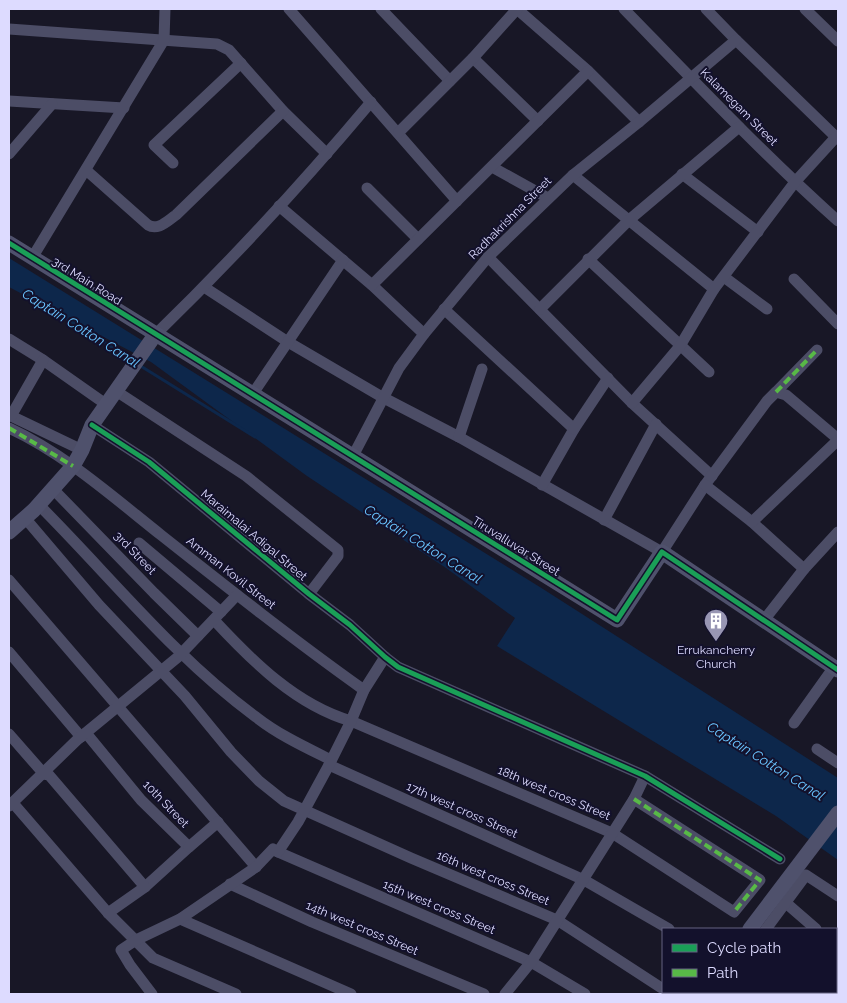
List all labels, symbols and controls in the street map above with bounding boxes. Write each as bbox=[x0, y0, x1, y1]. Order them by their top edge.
street label: Kalamegam Street bbox=[697, 65, 781, 149]
street label: Radhakrishna Street bbox=[466, 174, 554, 262]
street label: 3rd Main Road bbox=[50, 254, 124, 308]
water label: Captain Cotton Canal bbox=[19, 285, 143, 371]
street label: Maraimalai Adigal Street bbox=[198, 486, 310, 584]
water label: Captain Cotton Canal bbox=[361, 501, 485, 587]
street label: Tiruvalluvar Street bbox=[470, 513, 562, 579]
street label: 3rd Street bbox=[111, 529, 159, 577]
street label: Amman Kovil Street bbox=[184, 534, 278, 612]
building icon: Errukancherry Church bbox=[703, 608, 729, 642]
place label: Errukancherry Church bbox=[677, 643, 756, 671]
water label: Captain Cotton Canal bbox=[704, 718, 828, 804]
street label: 18th west cross Street bbox=[496, 763, 612, 823]
street label: 10th Street bbox=[140, 778, 192, 830]
street label: 17th west cross Street bbox=[404, 779, 520, 841]
street label: 16th west cross Street bbox=[434, 848, 552, 908]
street label: 15th west cross Street bbox=[381, 877, 497, 937]
street label: 14th west cross Street bbox=[304, 898, 420, 958]
legend bbox=[662, 928, 837, 993]
text: Cycle path bbox=[707, 939, 781, 957]
text: Path bbox=[707, 964, 738, 982]

